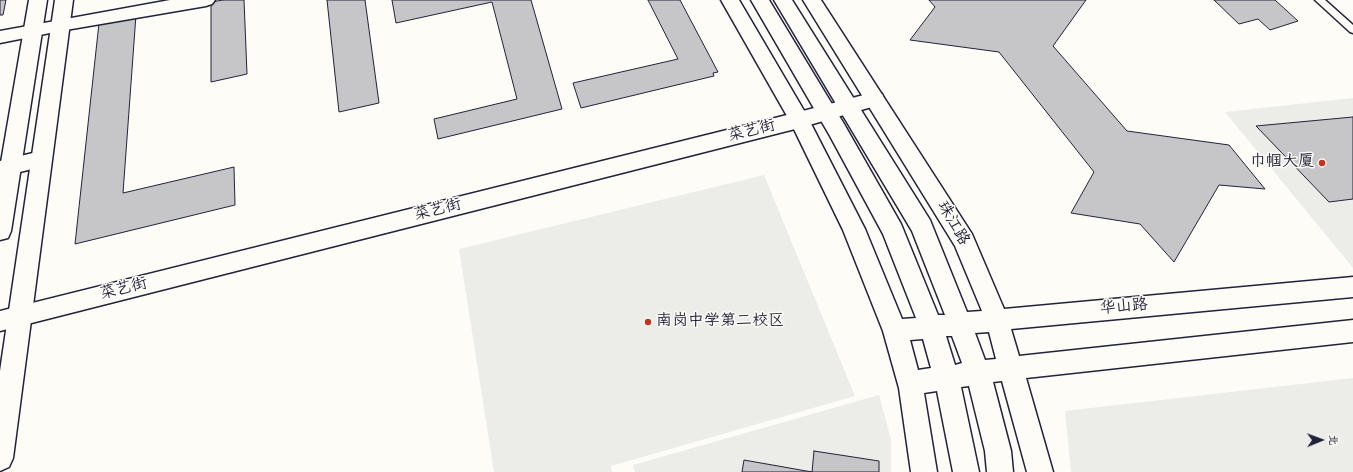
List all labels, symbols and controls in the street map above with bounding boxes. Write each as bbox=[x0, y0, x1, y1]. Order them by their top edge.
street label: 菜艺街 bbox=[726, 117, 778, 147]
place label: 巾帼大厦 bbox=[1250, 153, 1314, 173]
marker: 巾帼大厦 bbox=[1317, 158, 1327, 168]
street label: 菜艺街 bbox=[412, 196, 464, 226]
street label: 珠江路 bbox=[932, 198, 972, 250]
street label: 菜艺街 bbox=[98, 275, 150, 305]
street label: 华山路 bbox=[1099, 296, 1149, 320]
place label: 南岗中学第二校区 bbox=[656, 312, 784, 332]
marker: 南岗中学第二校区 bbox=[643, 317, 653, 327]
north arrow bbox=[1301, 420, 1341, 460]
text: 北 bbox=[1325, 434, 1341, 445]

